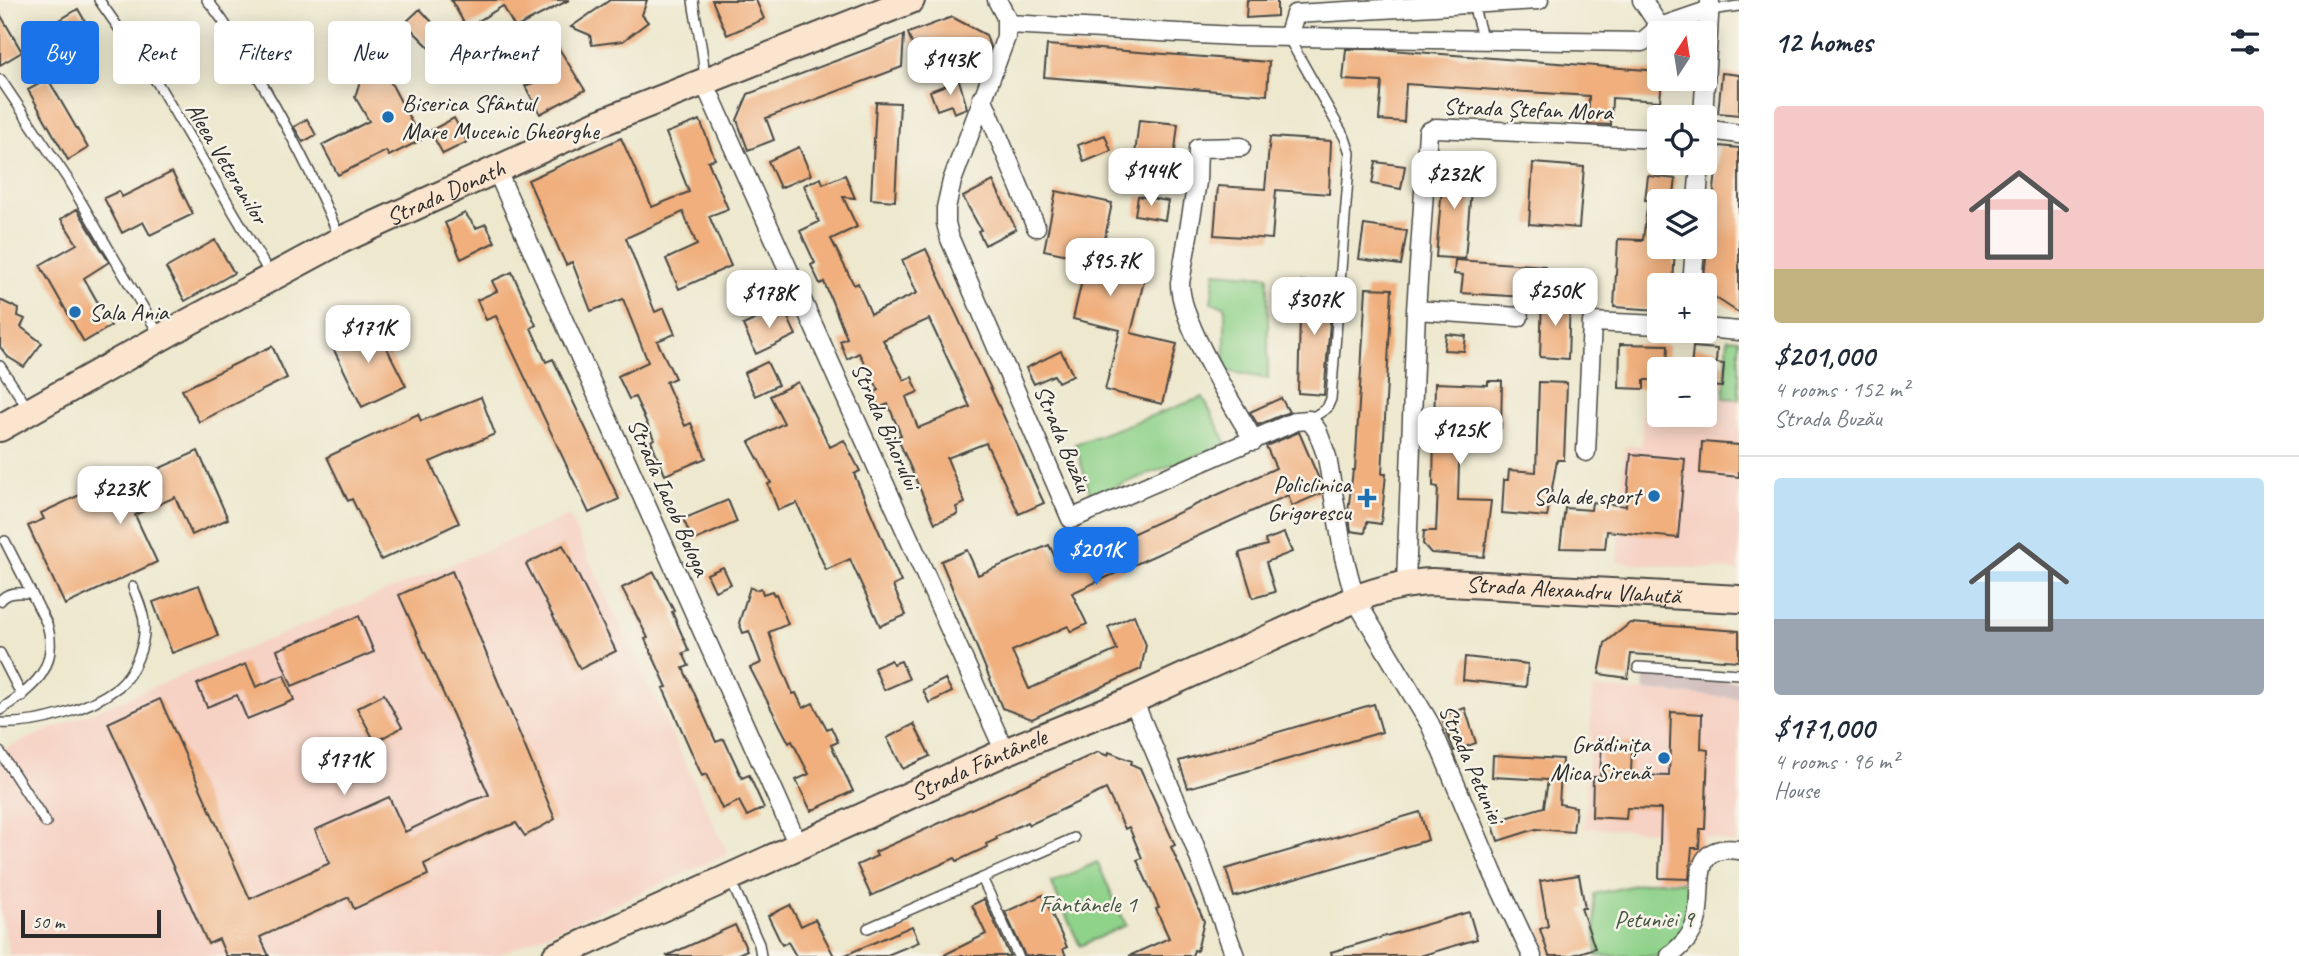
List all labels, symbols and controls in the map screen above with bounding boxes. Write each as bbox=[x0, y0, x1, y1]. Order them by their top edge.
chip: Buy bbox=[21, 21, 99, 84]
chip: Rent bbox=[113, 21, 200, 84]
chip: Filters bbox=[214, 21, 314, 84]
chip: New bbox=[328, 21, 411, 84]
chip: Apartment bbox=[425, 21, 561, 84]
north arrow bbox=[1647, 21, 1717, 91]
map controls bbox=[1647, 21, 1717, 427]
text: 12 homes bbox=[1774, 23, 1872, 61]
icon: filters bbox=[2226, 23, 2264, 61]
pin: $143K bbox=[901, 38, 999, 97]
text: $143K bbox=[923, 45, 977, 74]
place label: Biserica Sfântul Mare Mucenic Gheorghe bbox=[402, 88, 601, 146]
street label: Strada Ștefan Mora bbox=[1443, 91, 1615, 127]
street label: Aleea Veteranilor bbox=[179, 97, 276, 231]
button: locate bbox=[1647, 105, 1717, 175]
marker: Biserica Sfântul Mare Mucenic Gheorghe bbox=[380, 109, 396, 125]
pin: $144K bbox=[1102, 148, 1200, 208]
street label: Strada Donath bbox=[382, 152, 510, 233]
pin: $232K bbox=[1405, 152, 1503, 211]
icon: home bbox=[1956, 152, 2082, 278]
text: $144K bbox=[1124, 156, 1178, 185]
text: $232K bbox=[1427, 159, 1481, 188]
button: layers bbox=[1647, 189, 1717, 259]
pin: $95.7K bbox=[1053, 238, 1167, 298]
text: $95.7K bbox=[1082, 246, 1138, 275]
pin: $250K bbox=[1506, 268, 1604, 328]
pin: $178K bbox=[720, 270, 818, 330]
button: + bbox=[1647, 273, 1717, 343]
text: $250K bbox=[1529, 276, 1581, 305]
text: $178K bbox=[743, 278, 796, 307]
pin: $307K bbox=[1265, 278, 1363, 337]
text: $307K bbox=[1288, 285, 1341, 314]
place label: Sala Ania bbox=[89, 297, 170, 327]
marker: Sala Ania bbox=[67, 304, 83, 320]
pin: $171K bbox=[319, 306, 417, 365]
text: $171K bbox=[342, 313, 395, 342]
text: $201,000 bbox=[1774, 337, 1874, 375]
button: − bbox=[1647, 357, 1717, 427]
street label: Strada Bihorului bbox=[845, 358, 928, 496]
text: 4 rooms · 152 m² bbox=[1774, 375, 1909, 404]
street label: Strada Buzău bbox=[1027, 380, 1100, 498]
text: Strada Buzău bbox=[1774, 404, 1882, 433]
pin: $125K bbox=[1411, 407, 1509, 467]
street label: Strada Iacob Bologa bbox=[621, 414, 718, 582]
text: $125K bbox=[1434, 415, 1486, 444]
pin: $223K bbox=[71, 466, 169, 526]
place label: Policlinica Grigorescu bbox=[1267, 469, 1353, 527]
text: $223K bbox=[93, 474, 147, 503]
place label: Sala de sport bbox=[1533, 481, 1643, 511]
marker: Policlinica Grigorescu bbox=[1357, 488, 1377, 508]
marker: Sala de sport bbox=[1646, 488, 1662, 504]
icon: home bbox=[1956, 524, 2082, 650]
pin: $201K bbox=[1047, 528, 1145, 587]
text: $201K bbox=[1069, 535, 1123, 564]
street label: Strada Alexandru Vlahuță bbox=[1465, 569, 1684, 611]
street label: Strada Petuniei bbox=[1432, 700, 1513, 831]
text: $171,000 bbox=[1774, 709, 1874, 747]
street label: Strada Fântânele bbox=[906, 721, 1053, 808]
place label: Grădinița Mica Sirenă bbox=[1550, 729, 1653, 787]
pin: $171K bbox=[295, 738, 393, 797]
text: $171K bbox=[318, 745, 371, 774]
text: 4 rooms · 96 m² bbox=[1774, 747, 1898, 776]
marker: Grădinița Mica Sirenă bbox=[1656, 750, 1672, 766]
text: House bbox=[1774, 776, 1819, 805]
park label: Fântânele 1 bbox=[1039, 889, 1138, 919]
park label: Petuniei 9 bbox=[1614, 904, 1696, 934]
scale bar bbox=[21, 907, 161, 939]
text: 50 m bbox=[32, 910, 64, 934]

